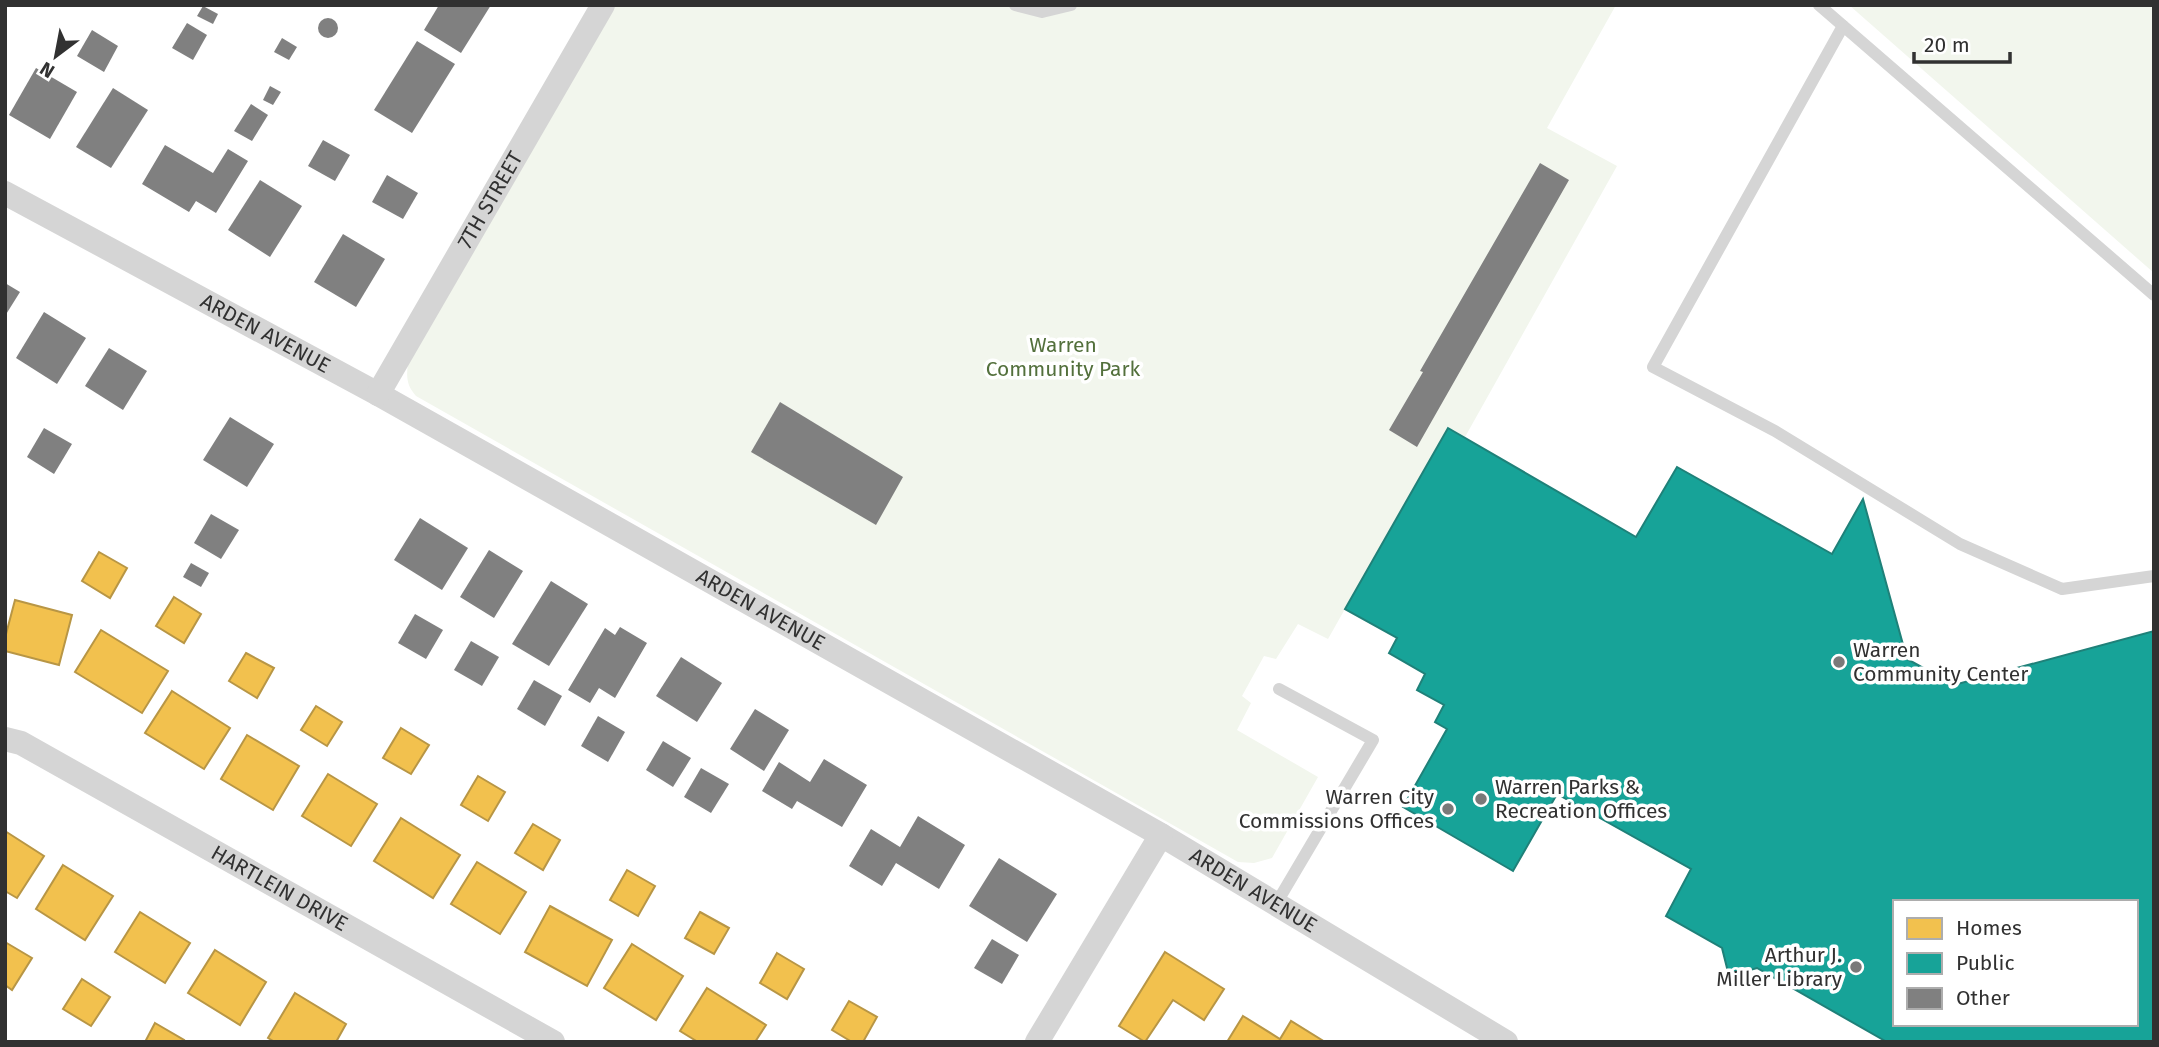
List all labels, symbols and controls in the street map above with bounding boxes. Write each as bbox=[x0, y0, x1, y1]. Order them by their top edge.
north arrow bbox=[21, 21, 91, 91]
scale bar bbox=[1914, 21, 2010, 65]
text: 20 m bbox=[1924, 32, 1970, 58]
text: N bbox=[36, 57, 59, 83]
street label: 7TH STREET bbox=[452, 147, 529, 253]
street label: ARDEN AVENUE bbox=[196, 288, 335, 379]
park label: Warren Community Park bbox=[986, 332, 1141, 382]
street label: ARDEN AVENUE bbox=[692, 563, 830, 656]
place label: Warren Community Center bbox=[1853, 637, 2028, 687]
marker: Warren Community Center bbox=[1831, 654, 1847, 670]
place label: Warren Parks & Recreation Offices bbox=[1495, 774, 1667, 824]
place label: Warren City Commissions Offices bbox=[1239, 784, 1435, 834]
marker: Warren Parks & Recreation Offices bbox=[1473, 791, 1489, 807]
marker: Warren City Commissions Offices bbox=[1440, 801, 1456, 817]
street label: HARTLEIN DRIVE bbox=[207, 840, 352, 937]
street label: ARDEN AVENUE bbox=[1185, 842, 1322, 938]
legend bbox=[1893, 900, 2138, 1026]
text: Homes bbox=[1956, 915, 2022, 941]
place label: Arthur J. Miller Library bbox=[1716, 942, 1843, 992]
text: Public bbox=[1956, 950, 2014, 976]
marker: Arthur J. Miller Library bbox=[1848, 959, 1864, 975]
text: Other bbox=[1956, 985, 2010, 1011]

